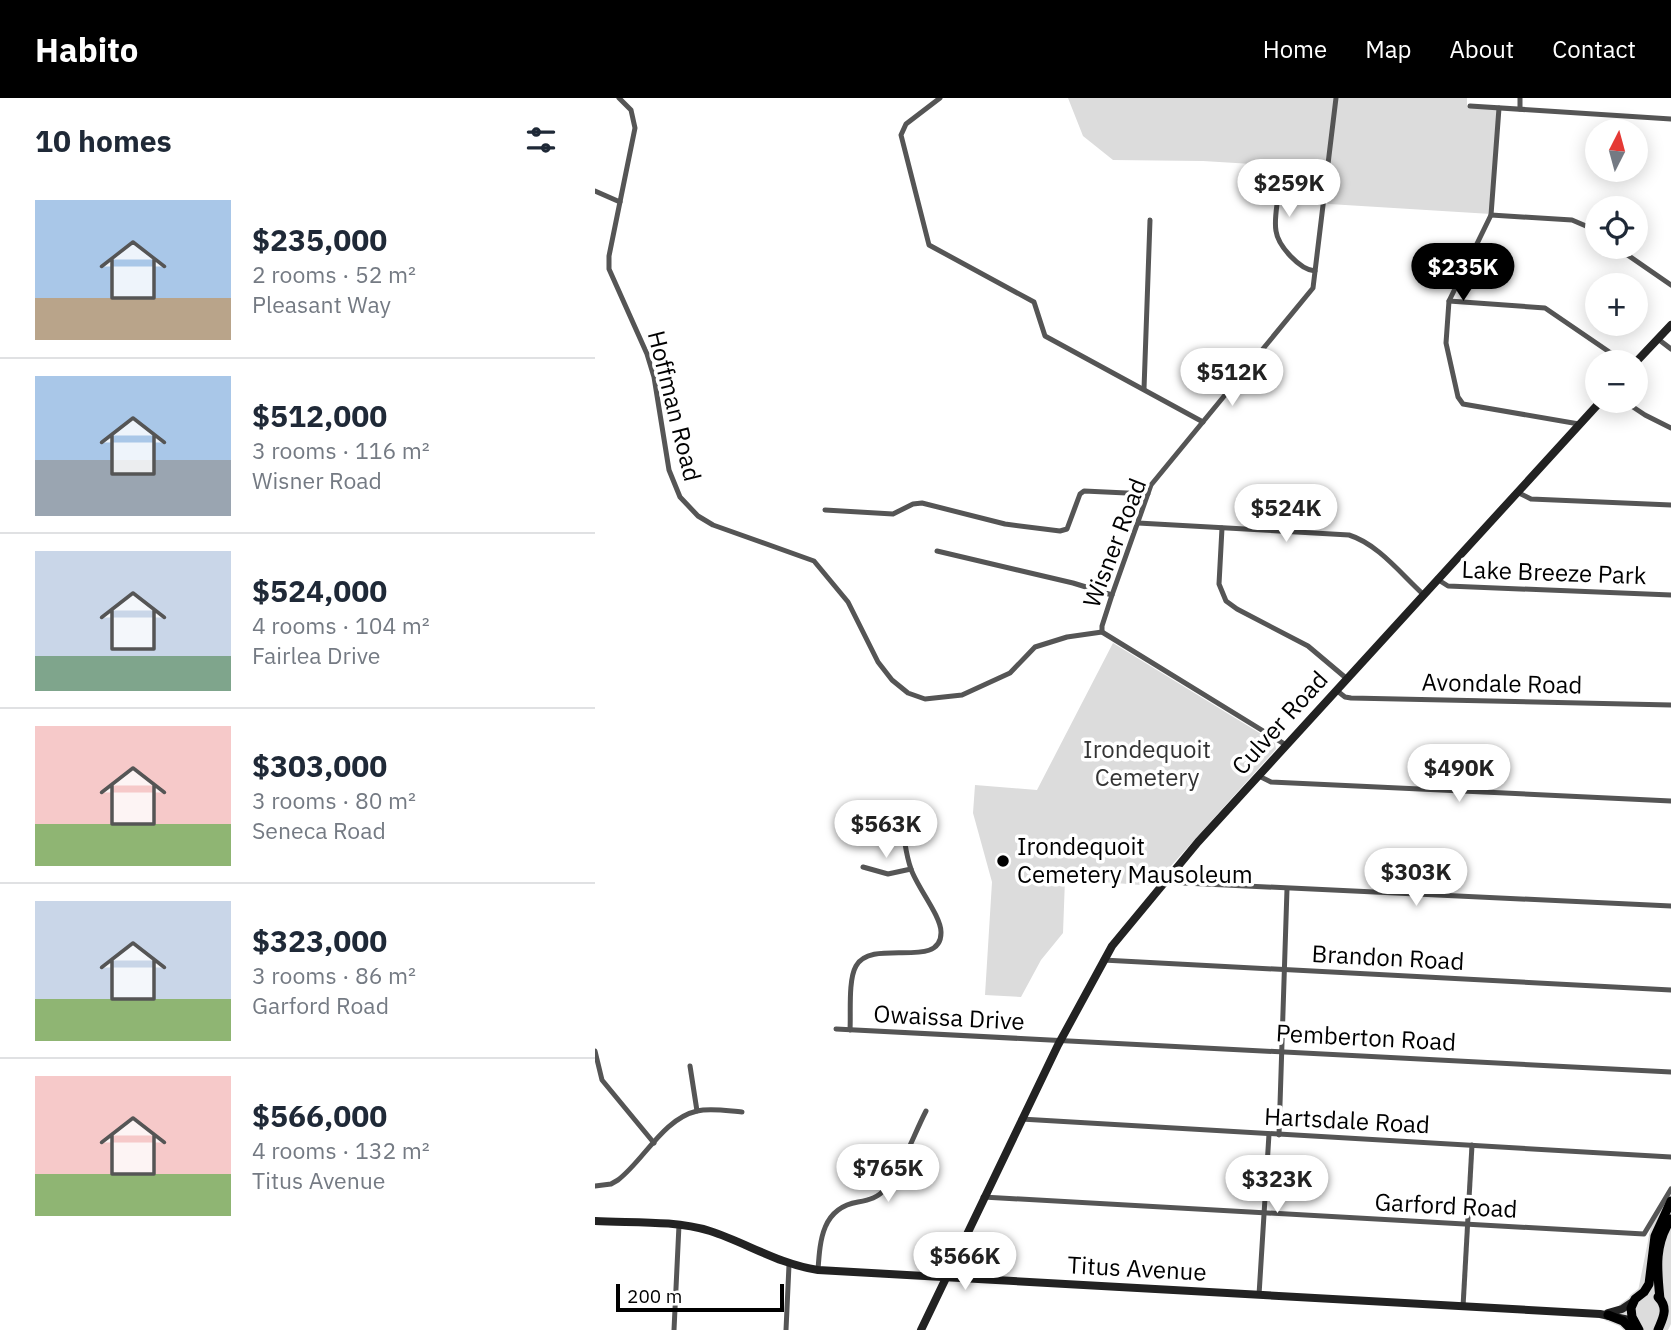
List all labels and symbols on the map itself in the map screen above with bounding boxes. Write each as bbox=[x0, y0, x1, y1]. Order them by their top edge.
north arrow bbox=[1585, 119, 1649, 182]
pin: $259K bbox=[1240, 159, 1338, 219]
pin: $235K bbox=[1414, 244, 1512, 303]
street label: Hoffman Road bbox=[641, 327, 709, 484]
pin: $512K bbox=[1183, 348, 1281, 408]
street label: Wisner Road bbox=[1075, 474, 1153, 612]
pin: $524K bbox=[1237, 484, 1335, 544]
street label: Lake Breeze Park bbox=[1461, 553, 1647, 591]
street label: Culver Road bbox=[1224, 664, 1334, 781]
street label: Avondale Road bbox=[1421, 666, 1583, 700]
park label: Irondequoit Cemetery bbox=[1083, 733, 1211, 793]
pin: $490K bbox=[1410, 744, 1508, 804]
pin: $563K bbox=[837, 800, 935, 860]
place label: Irondequoit Cemetery Mausoleum bbox=[1017, 830, 1253, 890]
pin: $303K bbox=[1367, 848, 1465, 908]
marker: Irondequoit Cemetery Mausoleum bbox=[995, 853, 1011, 869]
street label: Brandon Road bbox=[1311, 937, 1465, 977]
street label: Owaissa Drive bbox=[873, 997, 1026, 1037]
street label: Pemberton Road bbox=[1275, 1016, 1457, 1058]
street label: Hartsdale Road bbox=[1263, 1100, 1431, 1140]
pin: $765K bbox=[839, 1144, 937, 1204]
pin: $323K bbox=[1228, 1156, 1326, 1215]
street label: Garford Road bbox=[1374, 1185, 1518, 1225]
pin: $566K bbox=[916, 1232, 1014, 1292]
street label: Titus Avenue bbox=[1067, 1248, 1207, 1288]
scale bar bbox=[616, 1281, 784, 1313]

